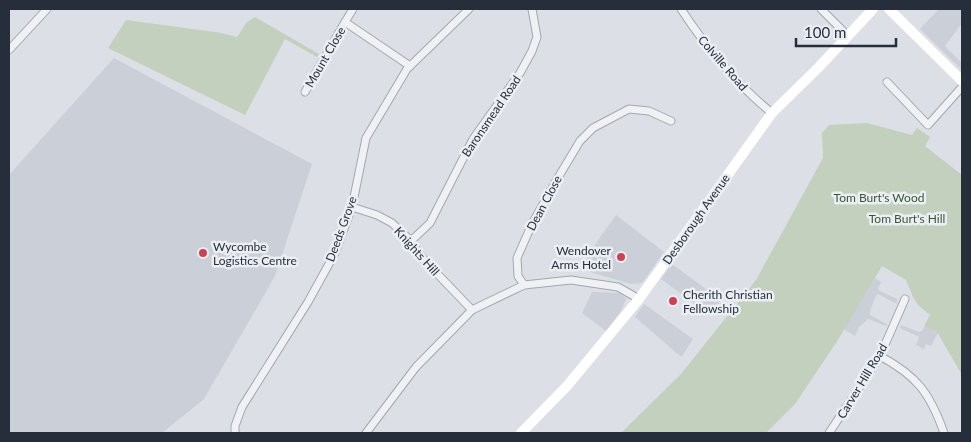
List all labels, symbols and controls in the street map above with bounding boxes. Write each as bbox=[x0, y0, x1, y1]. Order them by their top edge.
scale bar bbox=[796, 15, 896, 47]
text: 100 m bbox=[804, 23, 846, 41]
street label: Mount Close bbox=[302, 24, 348, 90]
street label: Colville Road bbox=[695, 32, 751, 94]
street label: Baronsmead Road bbox=[458, 72, 524, 160]
street label: Desborough Avenue bbox=[659, 171, 733, 267]
street label: Dean Close bbox=[523, 173, 565, 233]
park label: Tom Burt's Wood bbox=[834, 190, 924, 205]
street label: Deeds Grove bbox=[322, 194, 360, 264]
park label: Tom Burt's Hill bbox=[869, 211, 945, 226]
street label: Knights Hill bbox=[391, 223, 443, 279]
place label: Wycombe Logistics Centre bbox=[213, 239, 297, 268]
place label: Wendover Arms Hotel bbox=[551, 243, 612, 272]
marker: Wycombe Logistics Centre bbox=[197, 247, 209, 259]
marker: Wendover Arms Hotel bbox=[615, 251, 627, 263]
place label: Cherith Christian Fellowship bbox=[683, 287, 773, 316]
marker: Cherith Christian Fellowship bbox=[667, 295, 679, 307]
street label: Carver Hill Road bbox=[834, 341, 890, 421]

